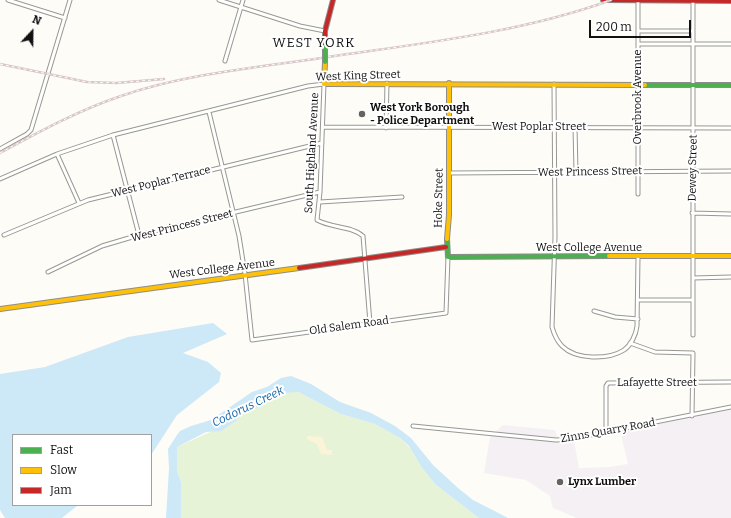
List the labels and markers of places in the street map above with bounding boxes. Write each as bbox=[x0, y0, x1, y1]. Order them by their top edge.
place label: West York Borough - Police Department bbox=[370, 101, 474, 127]
marker: West York Borough - Police Department bbox=[357, 109, 367, 119]
place label: Lynx Lumber bbox=[568, 475, 636, 489]
marker: Lynx Lumber bbox=[555, 477, 565, 487]

